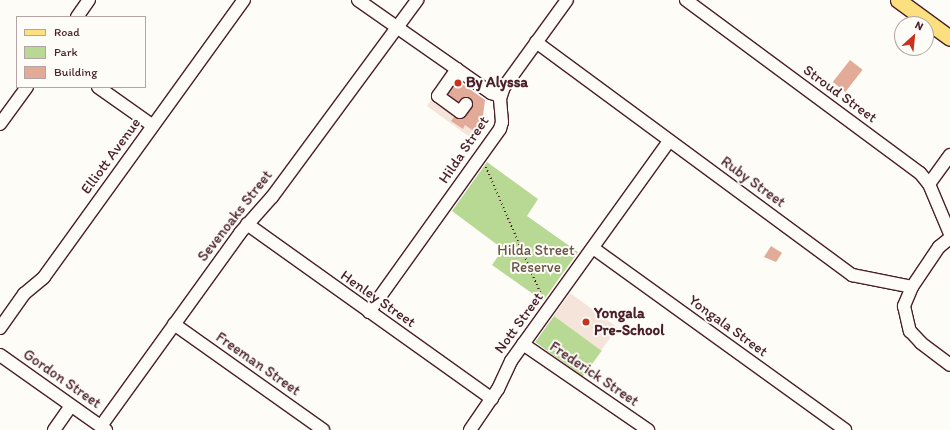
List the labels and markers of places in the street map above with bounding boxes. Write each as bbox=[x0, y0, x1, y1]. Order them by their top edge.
place label: By Alyssa bbox=[466, 74, 528, 92]
marker: By Alyssa bbox=[453, 78, 463, 88]
place label: Yongala Pre-School bbox=[594, 304, 664, 339]
marker: Yongala Pre-School bbox=[581, 317, 591, 327]

